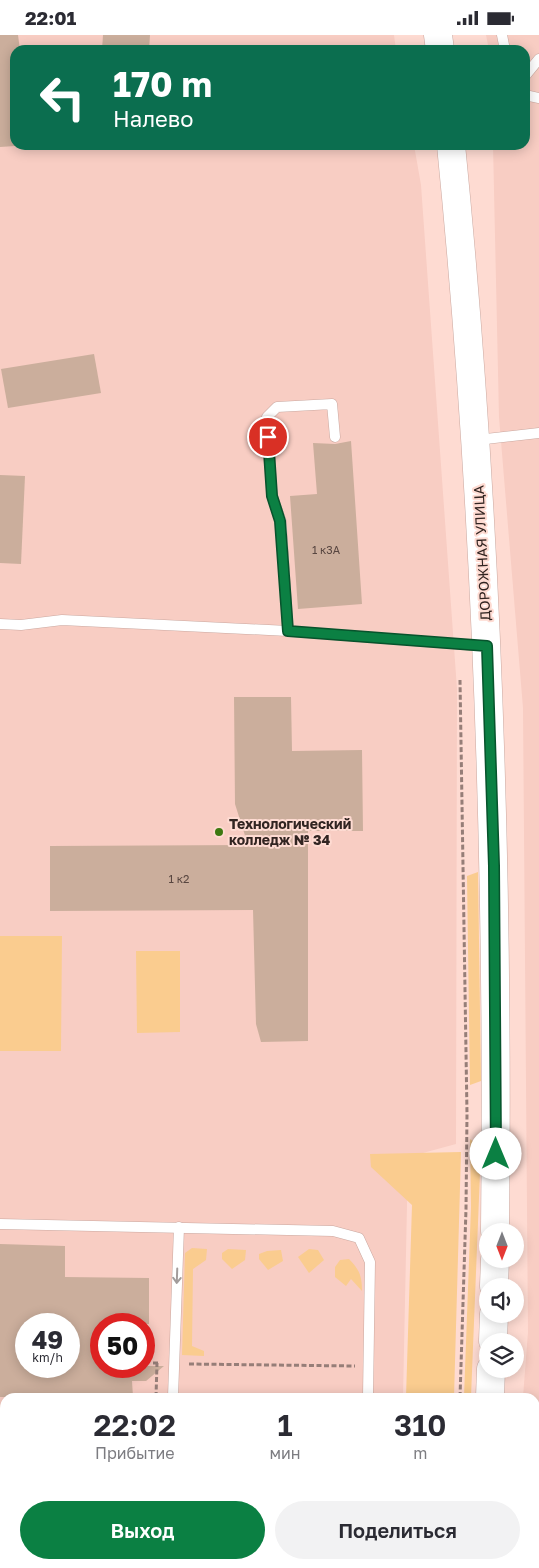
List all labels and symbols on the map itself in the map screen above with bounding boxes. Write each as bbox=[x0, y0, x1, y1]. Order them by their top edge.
pin bbox=[247, 416, 289, 458]
street label: ДОРОЖНАЯ УЛИЦА bbox=[469, 484, 494, 621]
house number: 1 к3А bbox=[312, 543, 341, 556]
place label: Технологический колледж № 34 bbox=[229, 815, 351, 848]
marker: Технологический колледж № 34 bbox=[213, 826, 225, 838]
house number: 1 к2 bbox=[169, 872, 189, 885]
position arrow bbox=[469, 1127, 521, 1179]
north arrow bbox=[479, 1223, 524, 1267]
one-way arrow bbox=[172, 1268, 182, 1284]
speed limit sign: 50 bbox=[90, 1313, 155, 1378]

